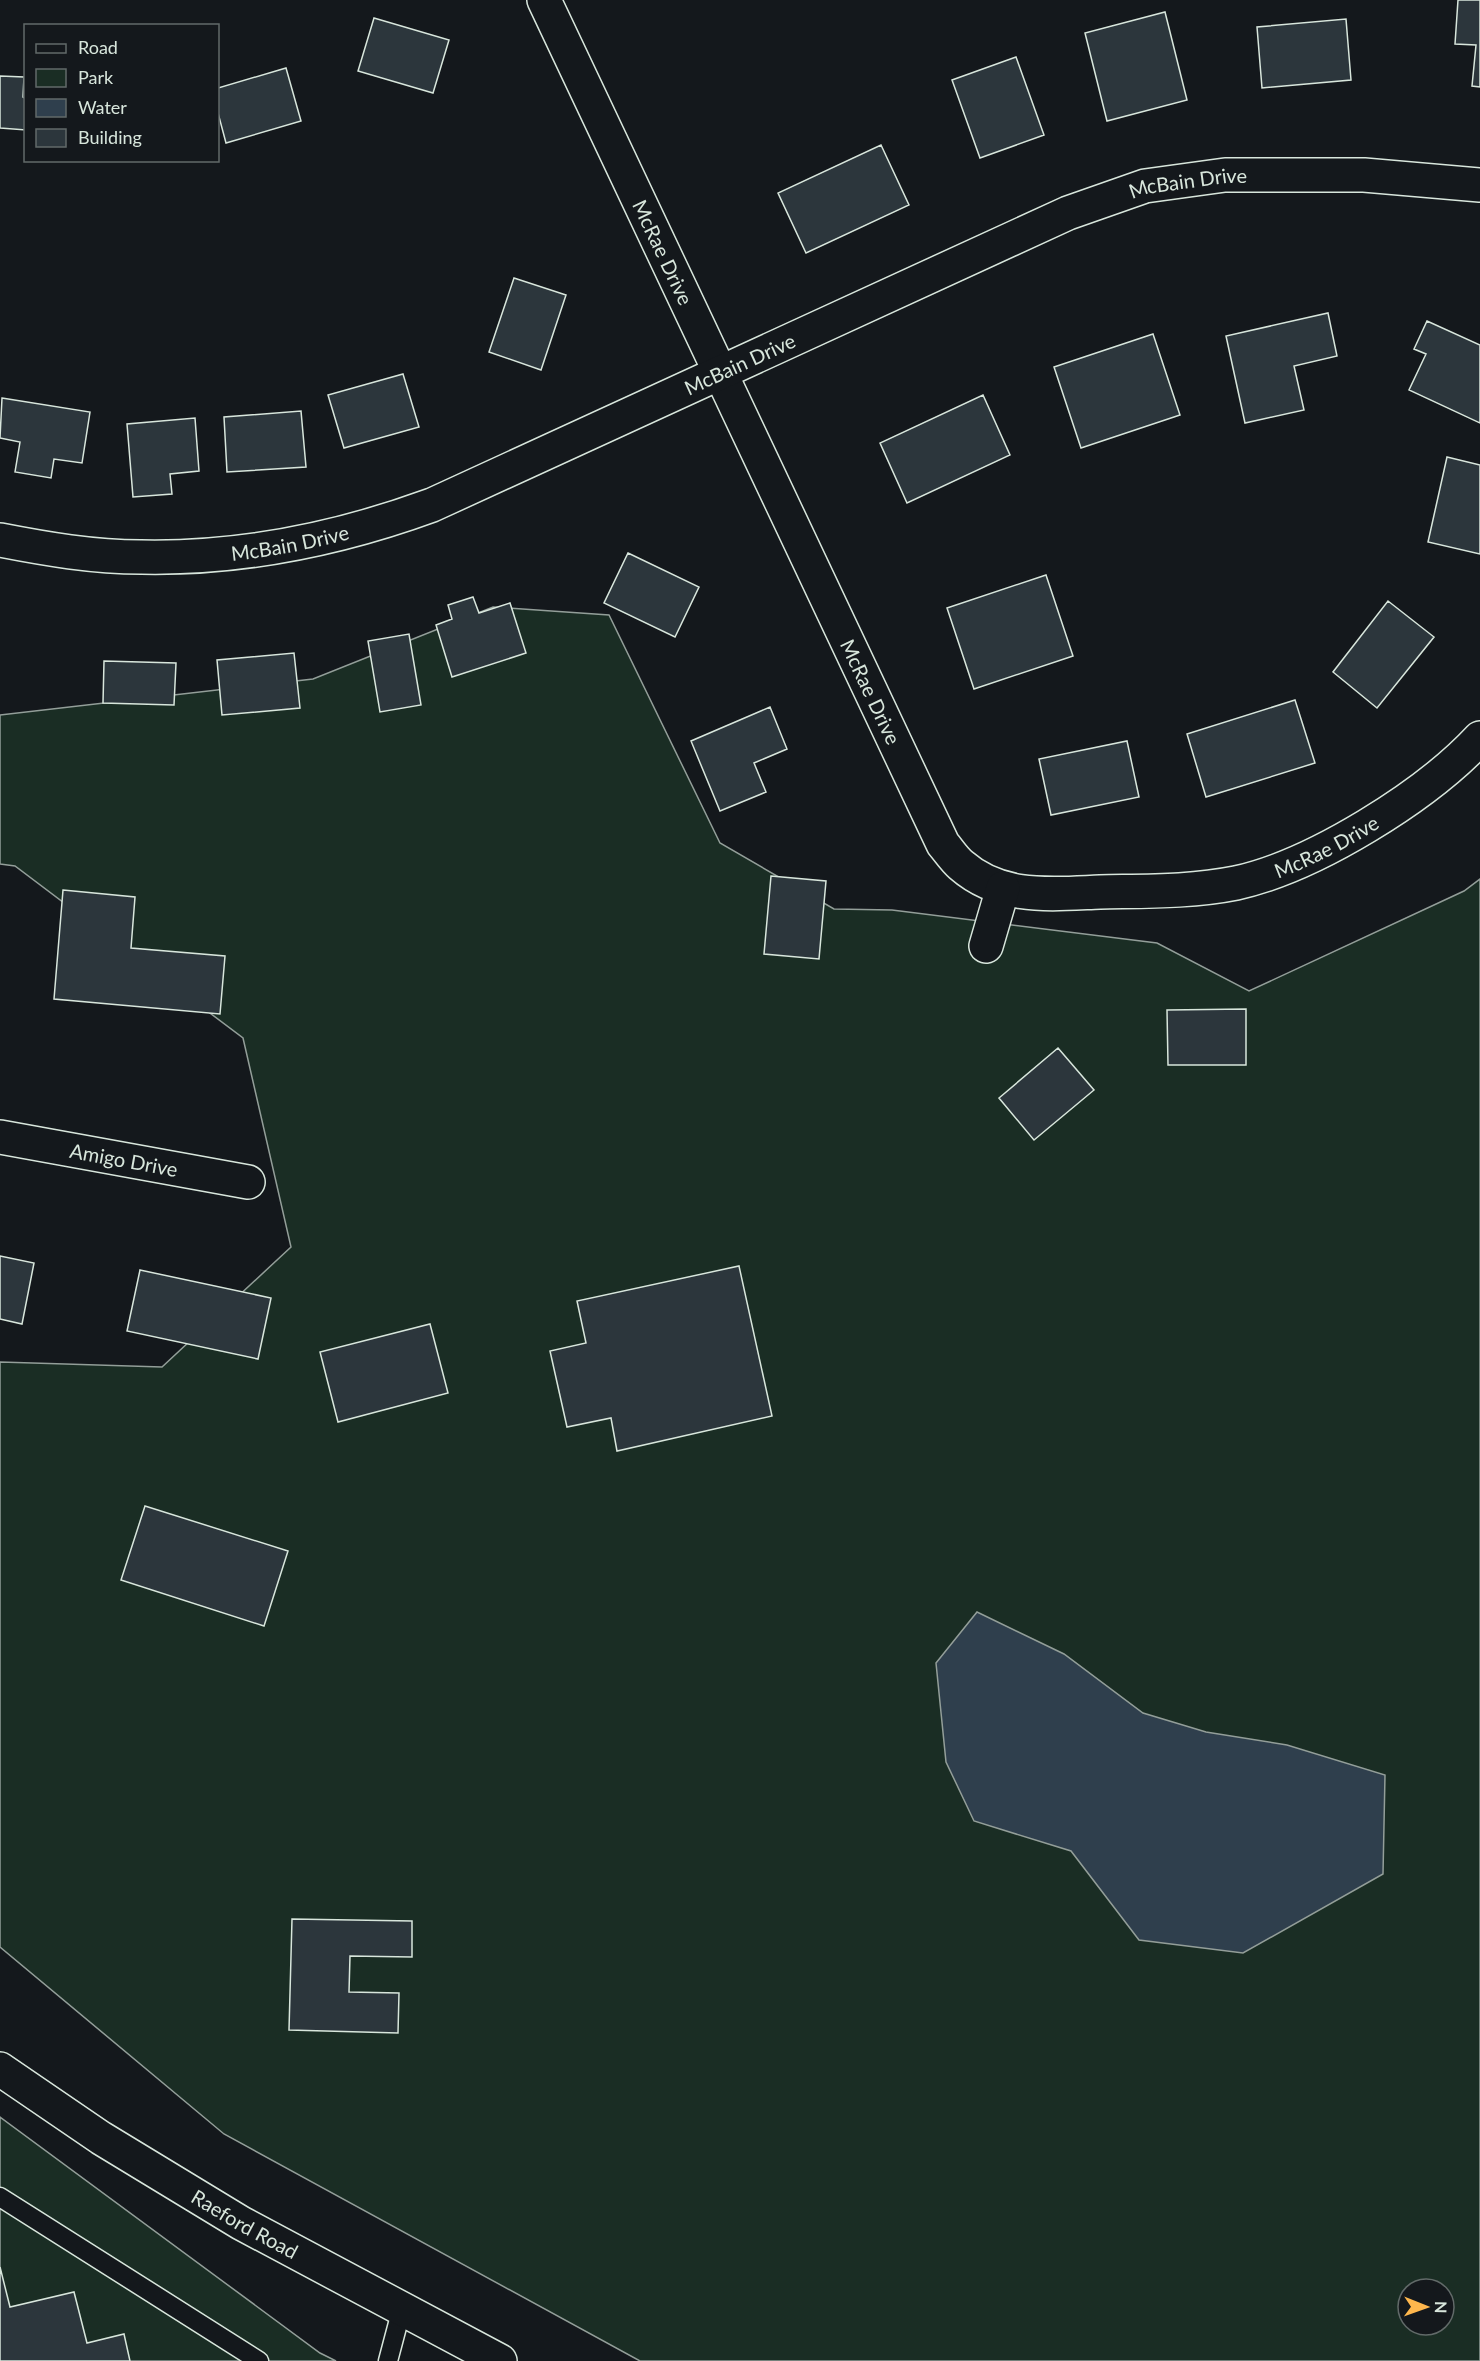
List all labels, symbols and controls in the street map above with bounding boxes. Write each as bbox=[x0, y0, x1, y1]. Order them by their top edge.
legend bbox=[24, 24, 219, 162]
text: Road bbox=[78, 36, 118, 58]
text: Park bbox=[78, 66, 114, 88]
text: Water bbox=[78, 96, 127, 118]
text: Building bbox=[78, 126, 142, 148]
street label: McBain Drive bbox=[1125, 163, 1247, 203]
street label: McRae Drive bbox=[628, 196, 698, 309]
street label: McBain Drive bbox=[680, 328, 799, 400]
street label: McBain Drive bbox=[230, 520, 351, 565]
street label: McRae Drive bbox=[836, 635, 906, 748]
street label: McRae Drive bbox=[1271, 810, 1383, 883]
street label: Amigo Drive bbox=[68, 1138, 180, 1181]
street label: Raeford Road bbox=[187, 2184, 302, 2263]
north arrow bbox=[1396, 2277, 1456, 2337]
text: N bbox=[1432, 2301, 1451, 2314]

